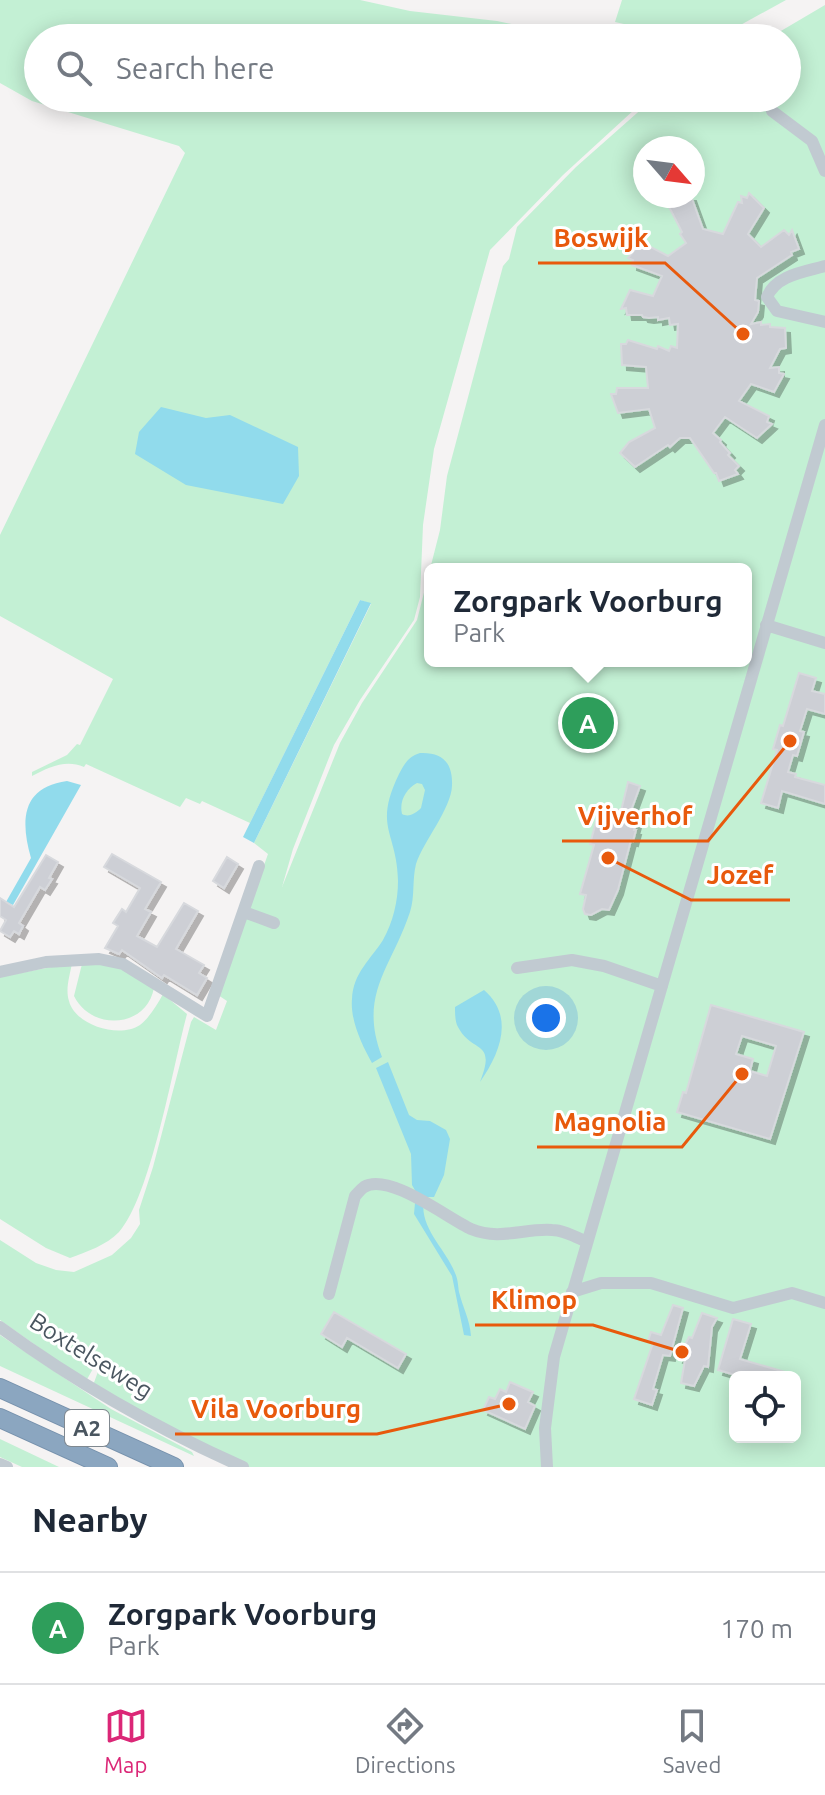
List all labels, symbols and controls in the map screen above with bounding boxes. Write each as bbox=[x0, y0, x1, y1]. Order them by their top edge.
search box bbox=[24, 24, 801, 112]
icon: search bbox=[52, 46, 96, 90]
text: Search here bbox=[116, 51, 275, 85]
north arrow bbox=[633, 136, 705, 208]
callout: Boswijk bbox=[538, 213, 665, 263]
text: Boswijk bbox=[553, 223, 649, 252]
popup bbox=[424, 563, 752, 667]
text: Zorgpark Voorburg bbox=[453, 584, 723, 618]
text: Park bbox=[453, 618, 505, 647]
pin: A bbox=[562, 693, 614, 753]
callout: Vijverhof bbox=[562, 791, 708, 841]
text: Vijverhof bbox=[578, 801, 693, 830]
callout: Jozef bbox=[691, 850, 790, 900]
text: Jozef bbox=[707, 860, 774, 889]
your location bbox=[526, 998, 566, 1038]
callout: Magnolia bbox=[537, 1097, 682, 1147]
text: Magnolia bbox=[554, 1107, 666, 1136]
callout: Klimop bbox=[475, 1275, 593, 1325]
text: Klimop bbox=[491, 1285, 577, 1314]
street label: Boxtelseweg bbox=[25, 1307, 158, 1404]
map controls bbox=[729, 1371, 801, 1443]
button: locate bbox=[729, 1371, 801, 1443]
callout: Vila Voorburg bbox=[175, 1384, 377, 1434]
text: Vila Voorburg bbox=[191, 1394, 361, 1423]
road number: A2 bbox=[65, 1410, 109, 1446]
text: Nearby bbox=[32, 1500, 147, 1538]
text: Zorgpark Voorburg bbox=[108, 1597, 377, 1631]
text: A bbox=[49, 1614, 67, 1643]
text: 170 m bbox=[721, 1614, 793, 1643]
text: Park bbox=[108, 1631, 160, 1660]
tab: Map bbox=[104, 1704, 148, 1777]
tab: Directions bbox=[355, 1704, 455, 1777]
tab: Saved bbox=[663, 1704, 721, 1777]

